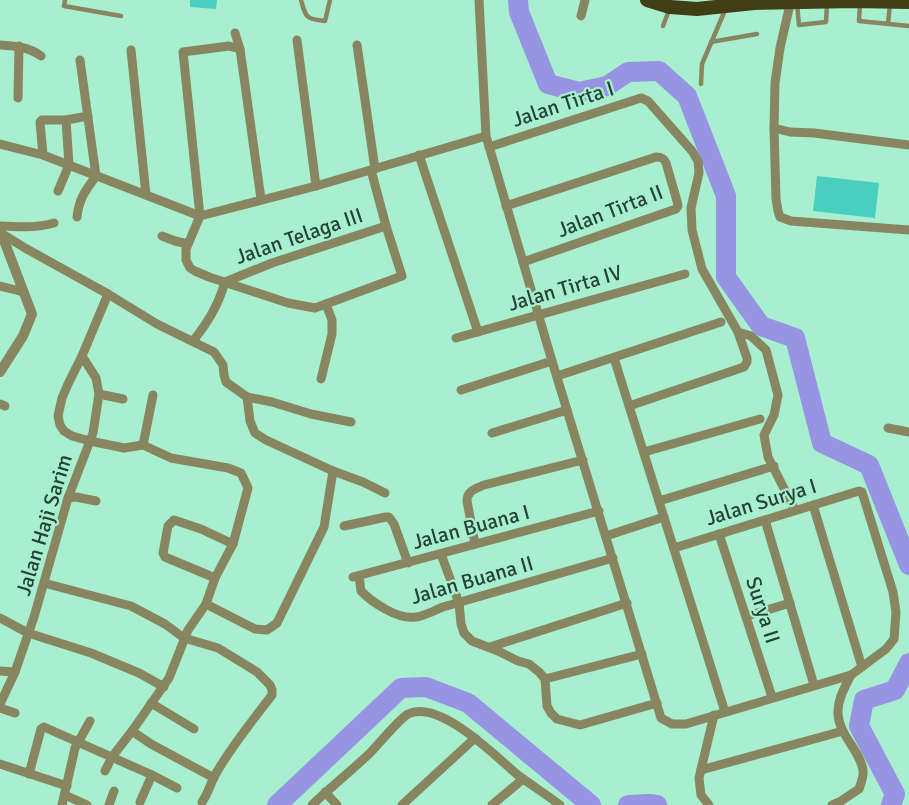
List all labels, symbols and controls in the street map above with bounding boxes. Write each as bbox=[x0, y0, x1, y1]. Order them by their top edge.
street label: Jalan Tirta I bbox=[509, 75, 617, 133]
street label: Jalan Tirta II bbox=[553, 179, 667, 243]
street label: Jalan Telaga III bbox=[232, 202, 366, 270]
street label: Jalan Tirta IV bbox=[505, 259, 625, 317]
street label: Jalan Haji Sarim bbox=[10, 451, 78, 599]
street label: Jalan Surya I bbox=[702, 473, 820, 531]
street label: Jalan Buana I bbox=[410, 499, 532, 555]
street label: Jalan Buana II bbox=[408, 550, 536, 610]
street label: Surya II bbox=[740, 573, 786, 647]

